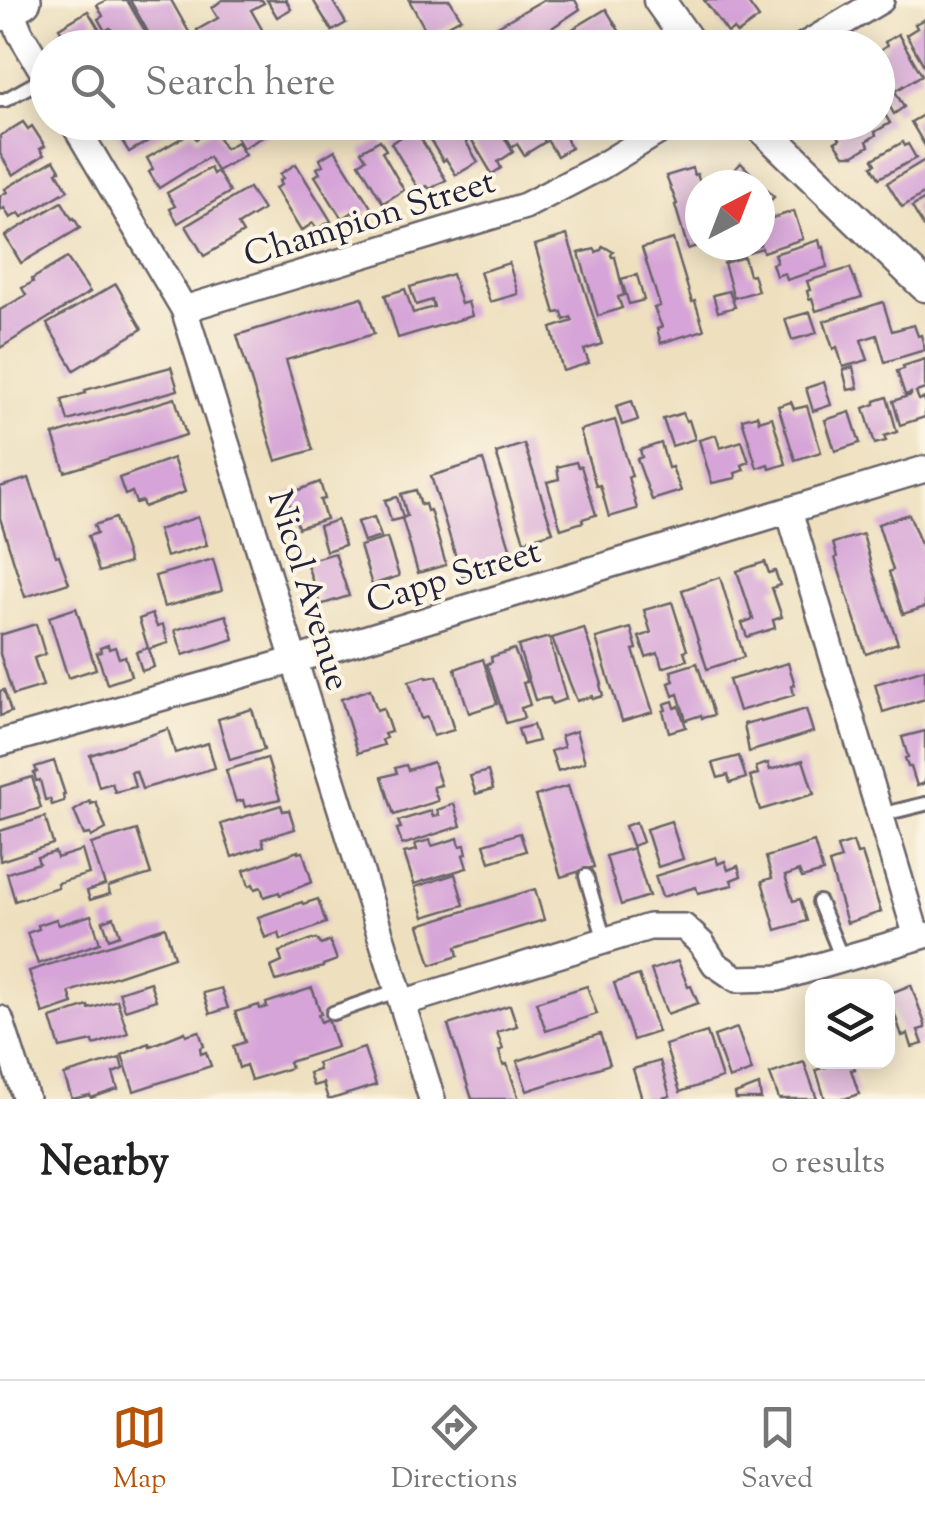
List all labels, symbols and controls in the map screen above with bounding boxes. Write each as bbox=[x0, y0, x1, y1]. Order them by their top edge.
search box bbox=[30, 30, 895, 140]
icon: search bbox=[65, 58, 120, 113]
text: Search here bbox=[145, 58, 336, 112]
street label: Champion Street bbox=[238, 158, 502, 283]
north arrow bbox=[685, 170, 775, 260]
street label: Nicol Avenue bbox=[252, 485, 361, 697]
street label: Capp Street bbox=[361, 528, 547, 629]
map controls bbox=[805, 979, 895, 1069]
button: layers bbox=[805, 979, 895, 1069]
text: Nearby bbox=[40, 1134, 169, 1194]
text: 0 results bbox=[771, 1141, 885, 1187]
tab: Map bbox=[112, 1400, 167, 1500]
tab: Directions bbox=[391, 1400, 517, 1500]
tab: Saved bbox=[741, 1400, 813, 1500]

